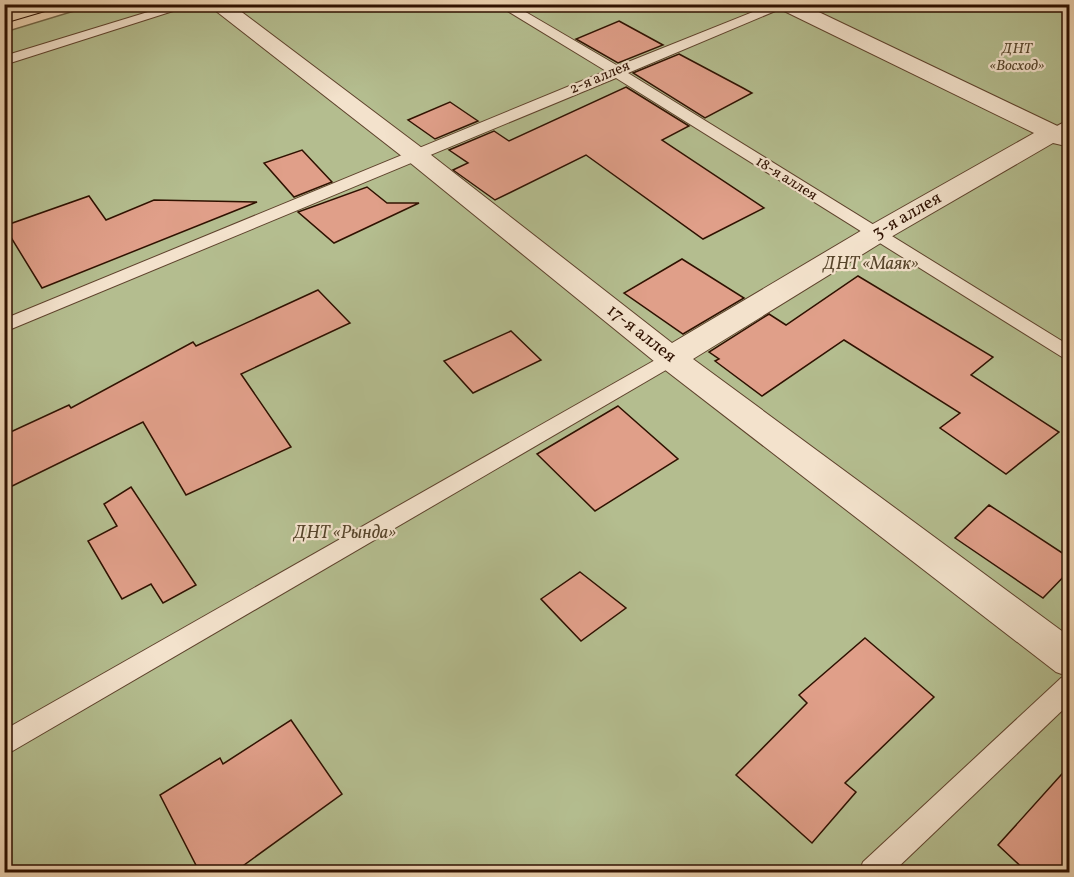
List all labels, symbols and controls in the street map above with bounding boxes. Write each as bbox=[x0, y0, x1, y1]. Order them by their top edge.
park label: ДНТ «Восход» bbox=[990, 39, 1045, 77]
street label: 2-я аллея bbox=[566, 56, 634, 100]
street label: 18-я аллея bbox=[751, 152, 821, 206]
street label: 3-я аллея bbox=[868, 186, 946, 246]
park label: ДНТ «Маяк» bbox=[821, 252, 919, 277]
street label: 17-я аллея bbox=[601, 299, 681, 369]
park label: ДНТ «Рында» bbox=[292, 521, 396, 546]

